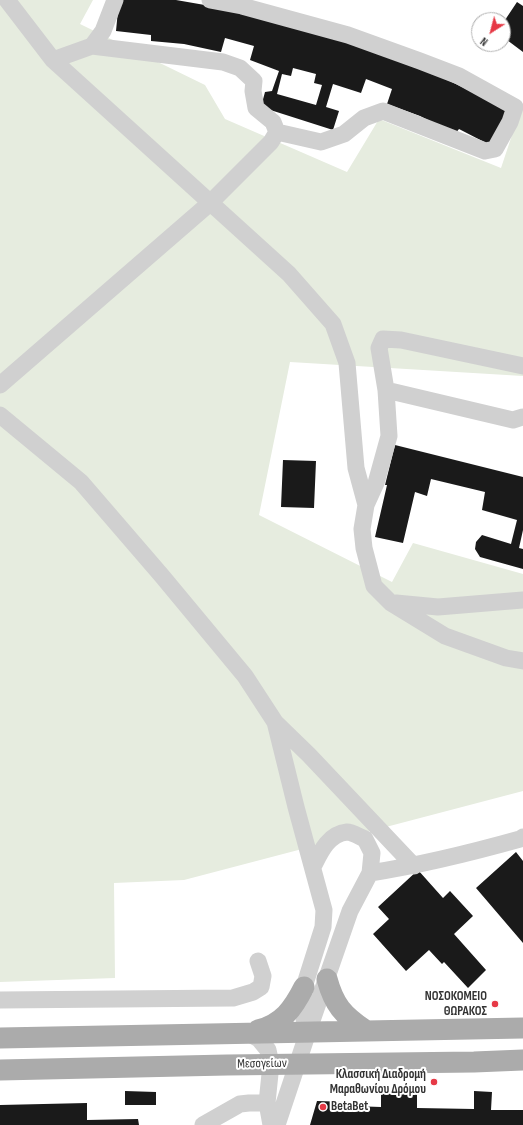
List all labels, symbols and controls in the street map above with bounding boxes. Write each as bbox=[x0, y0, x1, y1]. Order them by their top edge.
north arrow bbox=[471, 12, 511, 52]
text: N bbox=[478, 34, 490, 48]
place label: ΝΟΣΟΚΟΜΕΙΟ ΘΩΡΑΚΟΣ bbox=[425, 989, 487, 1020]
marker: ΝΟΣΟΚΟΜΕΙΟ ΘΩΡΑΚΟΣ bbox=[490, 999, 500, 1009]
street label: Μεσογείων bbox=[237, 1056, 287, 1072]
place label: Κλασσική Διαδρομή Μαραθωνίου Δρόμου bbox=[330, 1067, 426, 1098]
marker: Κλασσική Διαδρομή Μαραθωνίου Δρόμου bbox=[429, 1077, 439, 1087]
place label: BetaBet bbox=[331, 1099, 368, 1115]
marker: BetaBet bbox=[318, 1102, 328, 1112]

